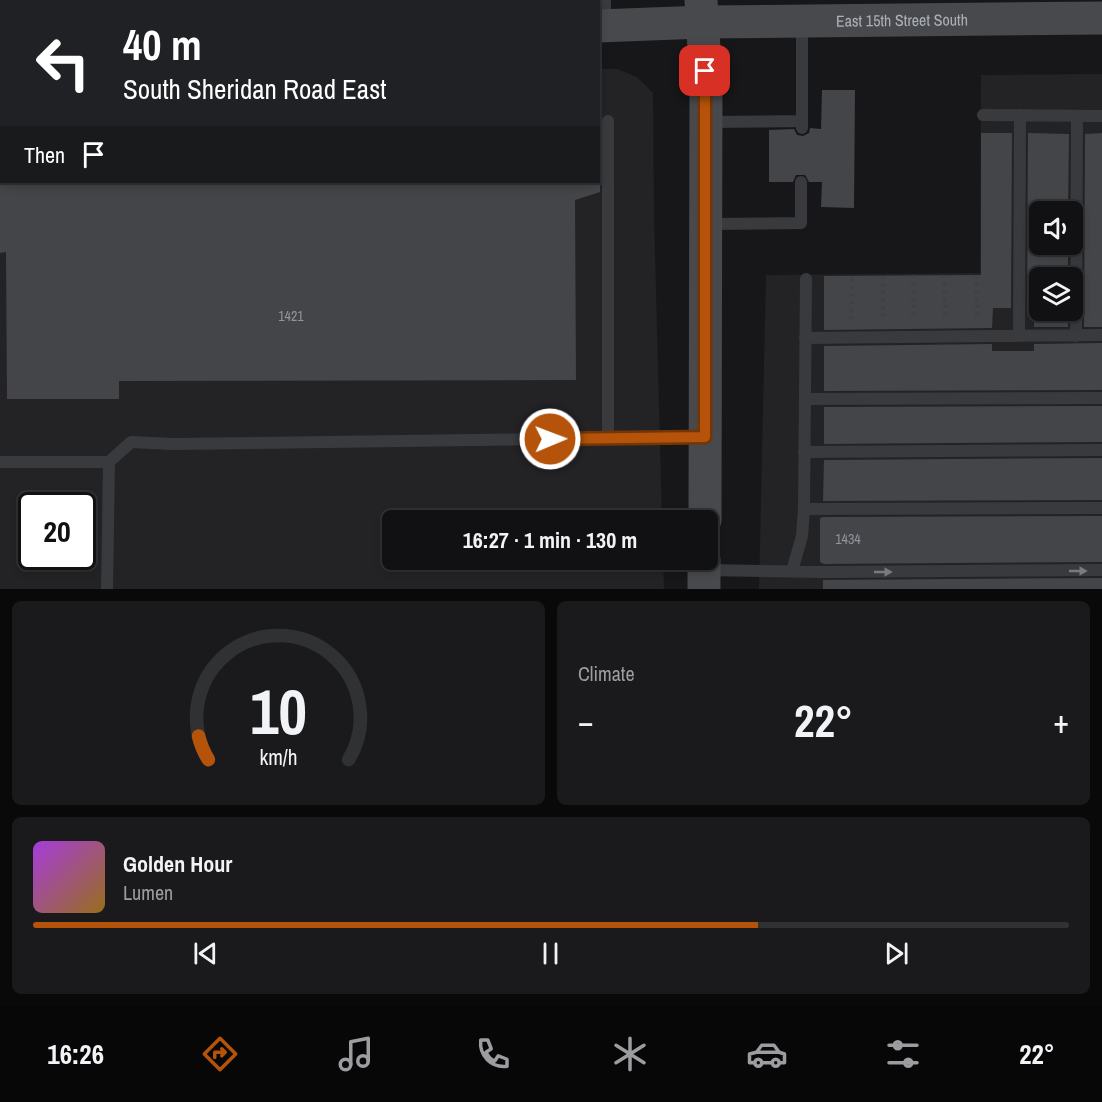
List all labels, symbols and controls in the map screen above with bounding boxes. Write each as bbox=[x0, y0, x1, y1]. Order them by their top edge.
street label: East 15th Street South bbox=[836, 8, 968, 32]
text: 40 m bbox=[123, 17, 202, 73]
icon: left bbox=[24, 24, 102, 102]
pin bbox=[679, 45, 730, 96]
icon: arrive bbox=[688, 54, 721, 87]
text: South Sheridan Road East bbox=[123, 71, 386, 107]
icon: arrive bbox=[77, 138, 110, 171]
text: Then bbox=[24, 140, 65, 170]
map controls bbox=[1029, 201, 1083, 321]
button: sound bbox=[1029, 201, 1083, 255]
button: layers bbox=[1029, 267, 1083, 321]
house number: 1421 bbox=[278, 307, 304, 325]
position arrow bbox=[518, 407, 582, 471]
speed limit sign: 20 bbox=[18, 492, 96, 570]
text: 16:27 · 1 min · 130 m bbox=[463, 525, 637, 555]
house number: 1434 bbox=[835, 530, 861, 548]
one-way arrow bbox=[1068, 566, 1087, 575]
one-way arrow bbox=[873, 567, 892, 577]
text: Climate bbox=[578, 660, 635, 687]
text: 10 bbox=[250, 669, 307, 753]
text: 22° bbox=[794, 690, 853, 751]
text: − bbox=[578, 699, 594, 743]
text: + bbox=[1053, 699, 1069, 743]
text: km/h bbox=[259, 743, 298, 772]
text: Golden Hour bbox=[123, 849, 232, 879]
text: Lumen bbox=[123, 879, 173, 906]
icon: previous bbox=[189, 937, 222, 970]
icon: pause bbox=[534, 937, 567, 970]
icon: next bbox=[880, 937, 913, 970]
icon: directions bbox=[199, 1033, 241, 1075]
icon: music bbox=[335, 1033, 377, 1075]
icon: phone bbox=[472, 1033, 514, 1075]
icon: climate bbox=[609, 1033, 651, 1075]
icon: car bbox=[746, 1033, 788, 1075]
icon: filters bbox=[882, 1033, 924, 1075]
text: 16:26 bbox=[47, 1036, 104, 1072]
text: 22° bbox=[1019, 1036, 1055, 1072]

